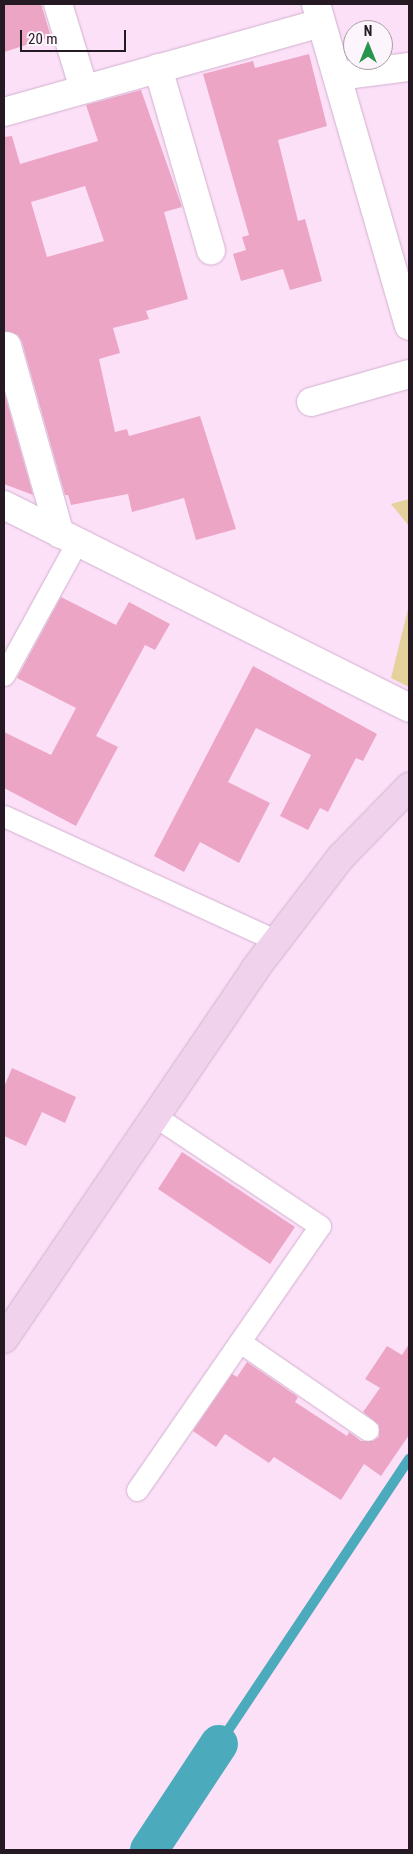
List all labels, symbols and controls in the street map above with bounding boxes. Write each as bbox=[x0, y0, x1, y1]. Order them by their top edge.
scale bar bbox=[22, 20, 129, 52]
north arrow bbox=[343, 20, 393, 70]
text: N bbox=[364, 23, 372, 39]
text: 20 m bbox=[28, 30, 58, 48]

